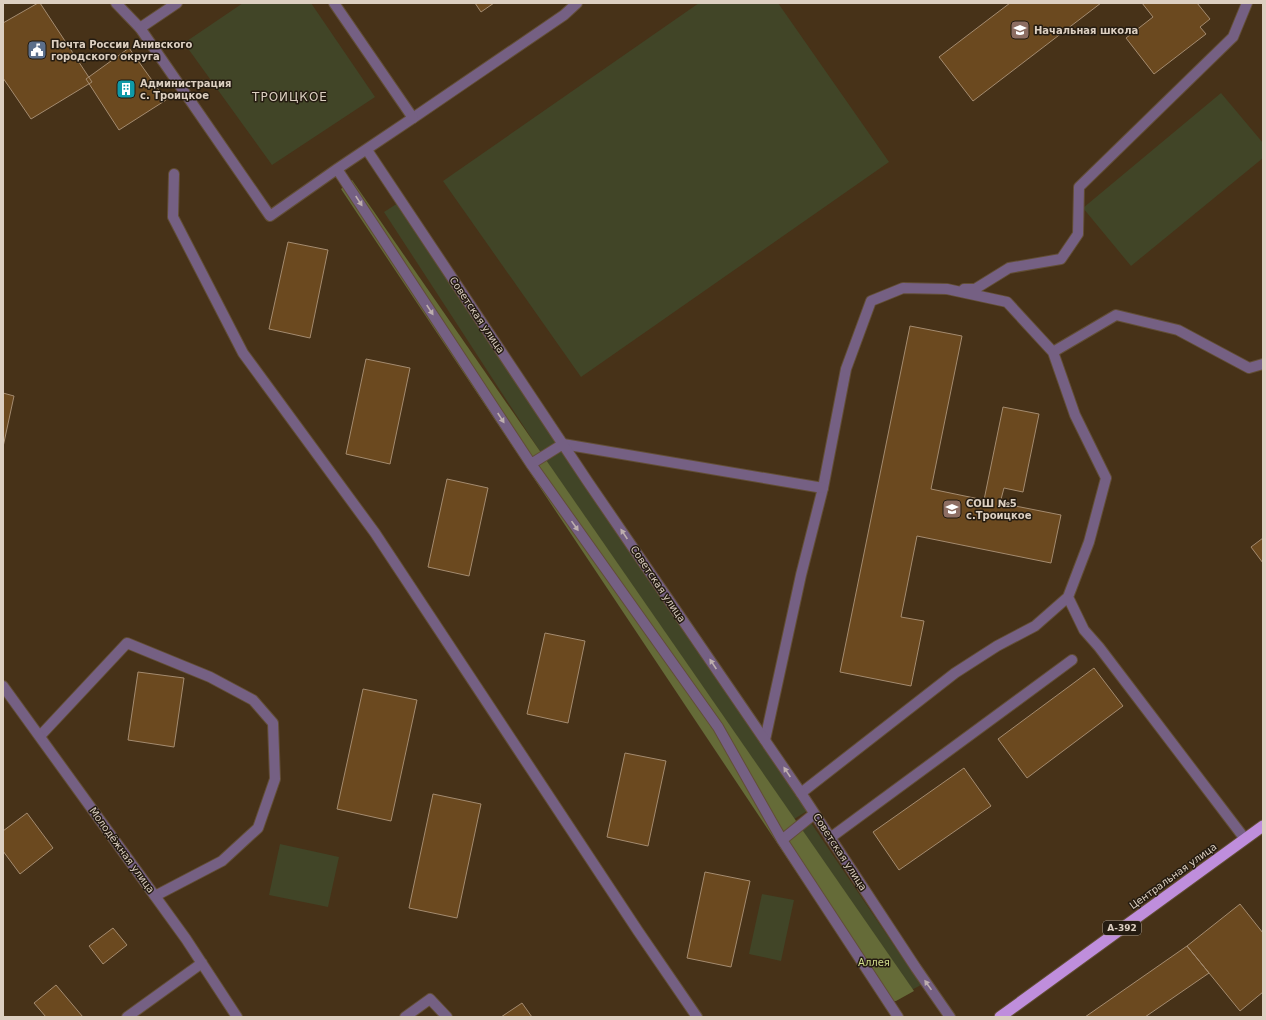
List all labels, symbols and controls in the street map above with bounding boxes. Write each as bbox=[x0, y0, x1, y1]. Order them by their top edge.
school or university icon: Начальная школа bbox=[1009, 19, 1031, 41]
place label: Начальная школа bbox=[1034, 25, 1138, 36]
public building icon: Почта России Анивского городского округа bbox=[26, 39, 48, 61]
place label: Почта России Анивского городского округа bbox=[51, 39, 192, 62]
building icon: Администрация с. Троицкое bbox=[115, 78, 137, 100]
place label: Администрация с. Троицкое bbox=[140, 78, 231, 101]
district label: ТРОИЦКОЕ bbox=[251, 90, 328, 104]
one-way arrow bbox=[355, 196, 363, 206]
street label: Советская улица bbox=[447, 275, 507, 355]
one-way arrow bbox=[426, 305, 434, 315]
one-way arrow bbox=[498, 413, 505, 424]
school or university icon: СОШ №5 с.Троицкое bbox=[941, 498, 963, 520]
place label: СОШ №5 с.Троицкое bbox=[966, 498, 1032, 521]
one-way arrow bbox=[571, 520, 579, 531]
one-way arrow bbox=[620, 529, 628, 539]
street label: Советская улица bbox=[628, 544, 688, 624]
one-way arrow bbox=[709, 659, 717, 670]
one-way arrow bbox=[783, 766, 791, 777]
street label: Молодёжная улица bbox=[87, 805, 157, 895]
street label: Советская улица bbox=[811, 811, 869, 893]
street label: Центральная улица bbox=[1127, 841, 1219, 911]
road number: А-392 bbox=[1103, 921, 1141, 935]
park label: Аллея bbox=[858, 957, 890, 968]
one-way arrow bbox=[924, 980, 932, 991]

